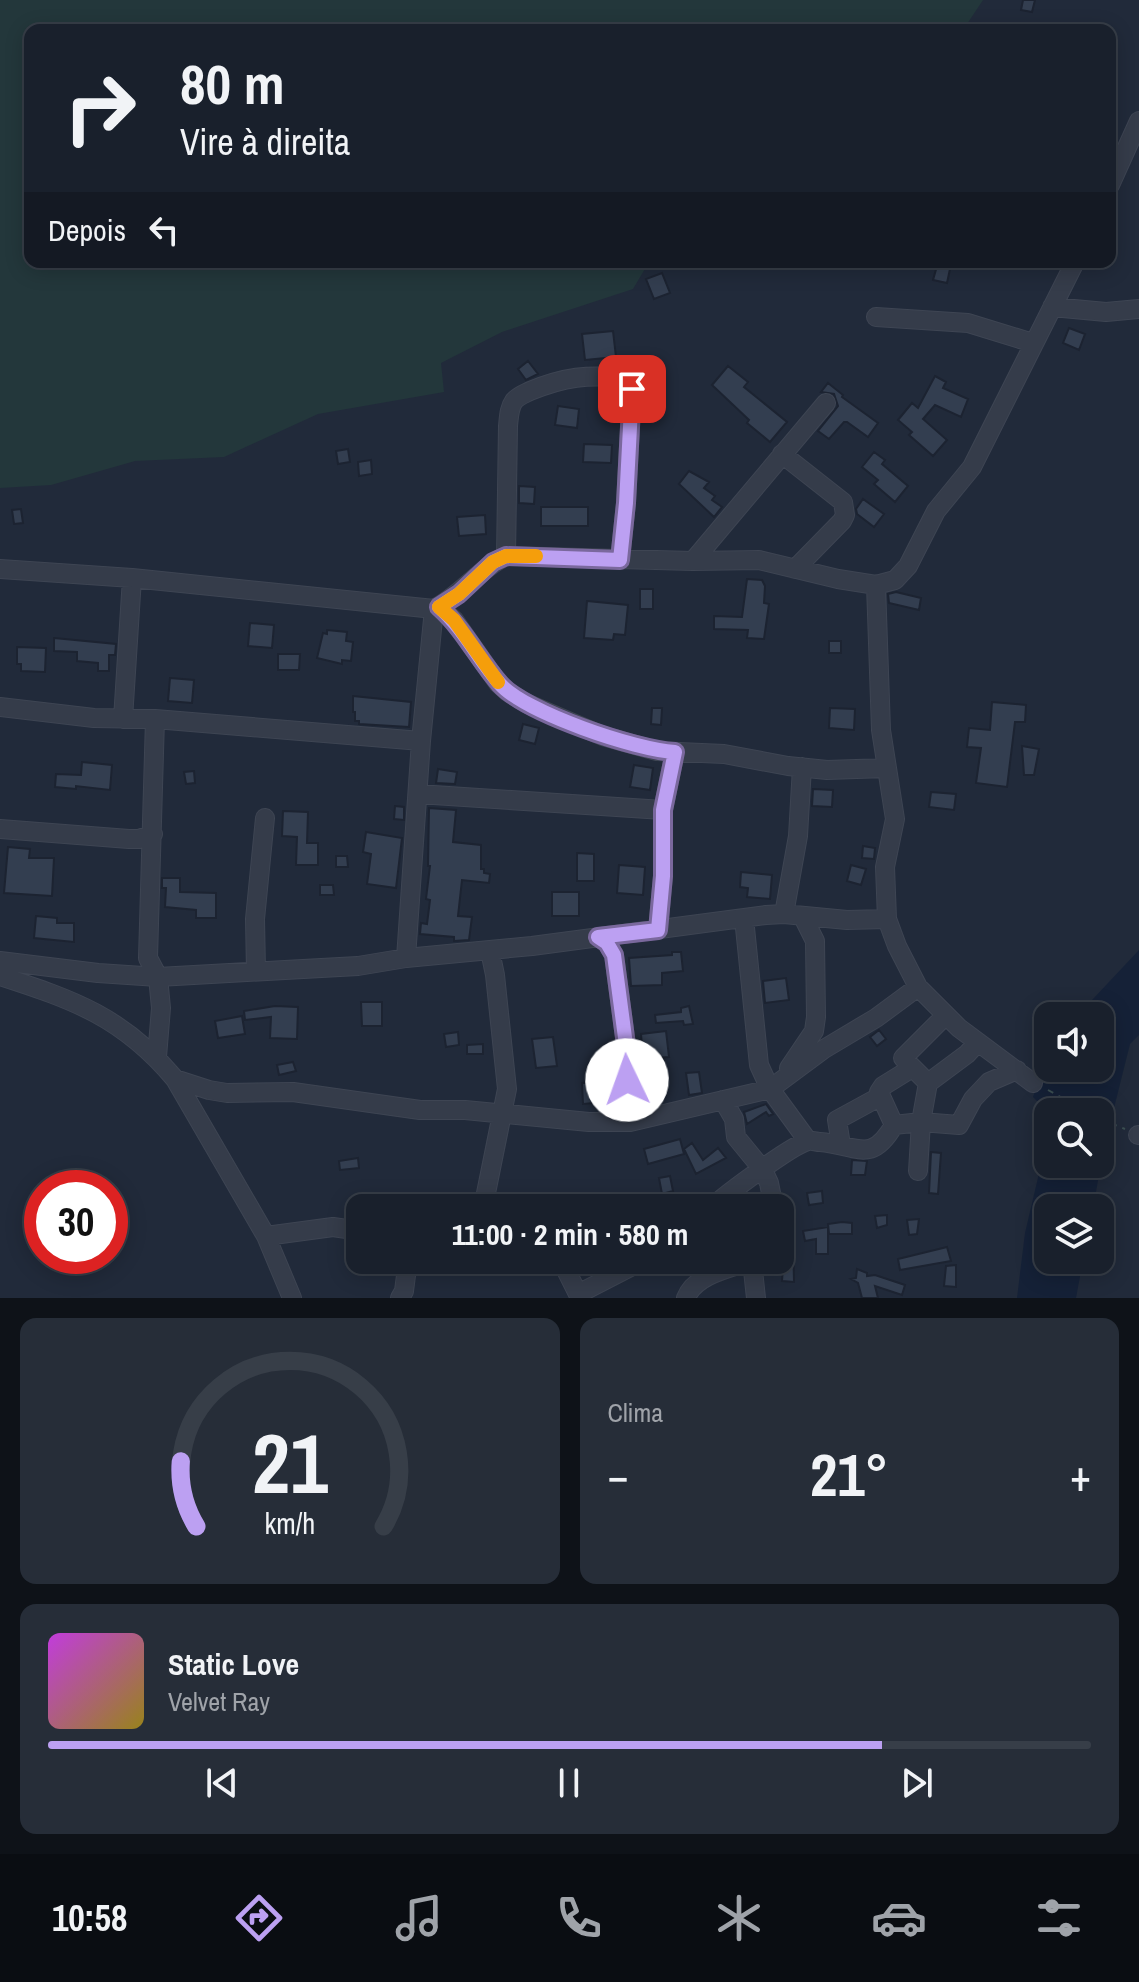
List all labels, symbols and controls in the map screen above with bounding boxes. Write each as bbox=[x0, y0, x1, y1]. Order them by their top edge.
text: 80 m bbox=[180, 46, 285, 121]
icon: right bbox=[48, 56, 152, 160]
text: Vire à direita bbox=[180, 118, 350, 166]
icon: left bbox=[142, 208, 186, 252]
text: Depois bbox=[48, 210, 126, 250]
pin bbox=[598, 355, 666, 423]
icon: arrive bbox=[610, 367, 654, 411]
map controls bbox=[1034, 1002, 1114, 1274]
button: sound bbox=[1034, 1002, 1114, 1082]
position arrow bbox=[585, 1038, 669, 1122]
button: search bbox=[1034, 1098, 1114, 1178]
speed limit sign: 30 bbox=[24, 1170, 128, 1274]
button: layers bbox=[1034, 1194, 1114, 1274]
text: 11:00 · 2 min · 580 m bbox=[452, 1214, 688, 1254]
text: Clima bbox=[608, 1395, 663, 1430]
text: 21 bbox=[252, 1407, 328, 1519]
text: 21° bbox=[810, 1434, 889, 1515]
text: − bbox=[608, 1445, 629, 1505]
text: + bbox=[1070, 1445, 1091, 1505]
text: km/h bbox=[264, 1504, 315, 1543]
text: Static Love bbox=[168, 1644, 299, 1684]
text: Velvet Ray bbox=[168, 1684, 270, 1719]
icon: previous bbox=[200, 1761, 244, 1805]
icon: pause bbox=[547, 1761, 591, 1805]
icon: next bbox=[895, 1761, 939, 1805]
icon: directions bbox=[231, 1890, 287, 1946]
icon: music bbox=[391, 1890, 447, 1946]
icon: phone bbox=[551, 1890, 607, 1946]
icon: climate bbox=[711, 1890, 767, 1946]
icon: car bbox=[871, 1890, 927, 1946]
icon: filters bbox=[1031, 1890, 1087, 1946]
text: 10:58 bbox=[52, 1894, 127, 1942]

